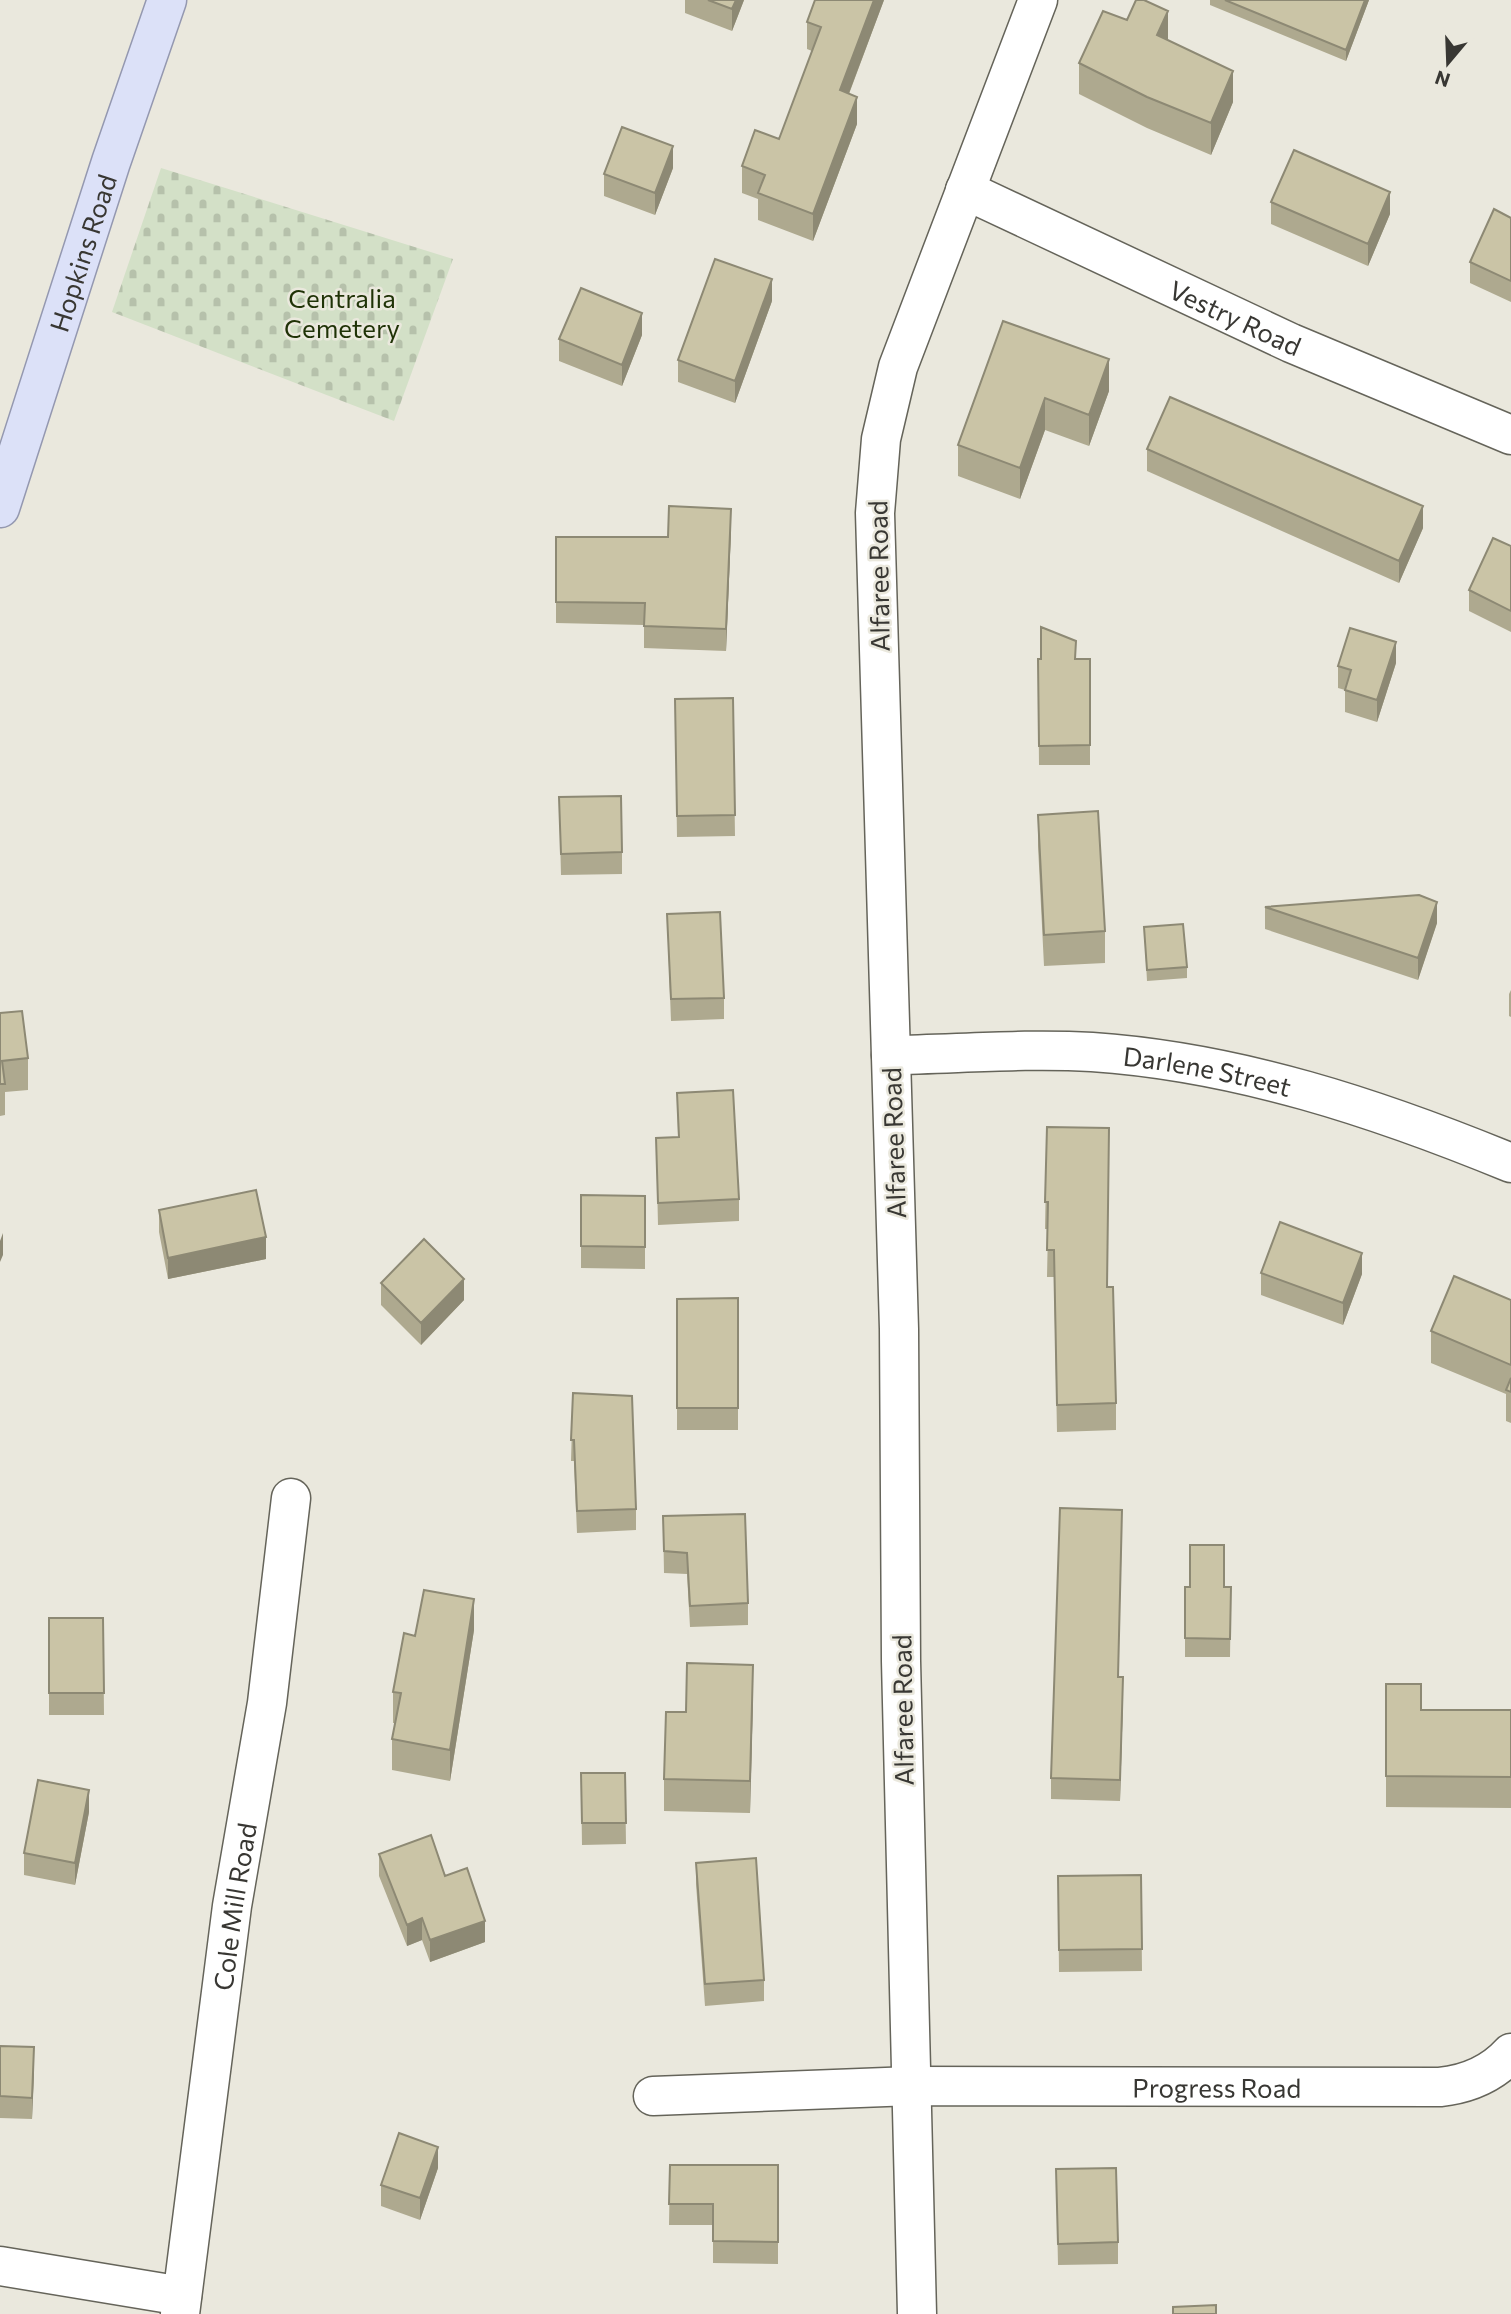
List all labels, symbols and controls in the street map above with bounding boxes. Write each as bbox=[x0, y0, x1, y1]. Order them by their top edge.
north arrow bbox=[1413, 28, 1483, 98]
text: N bbox=[1432, 66, 1453, 93]
street label: Hopkins Road bbox=[42, 170, 122, 335]
street label: Vestry Road bbox=[1165, 273, 1306, 361]
park label: Centralia Cemetery bbox=[284, 282, 400, 343]
street label: Alfaree Road bbox=[861, 500, 895, 652]
street label: Darlene Street bbox=[1122, 1039, 1295, 1101]
street label: Alfaree Road bbox=[875, 1067, 911, 1219]
street label: Alfaree Road bbox=[885, 1634, 919, 1786]
street label: Cole Mill Road bbox=[206, 1820, 262, 1992]
street label: Progress Road bbox=[1132, 2071, 1301, 2102]

